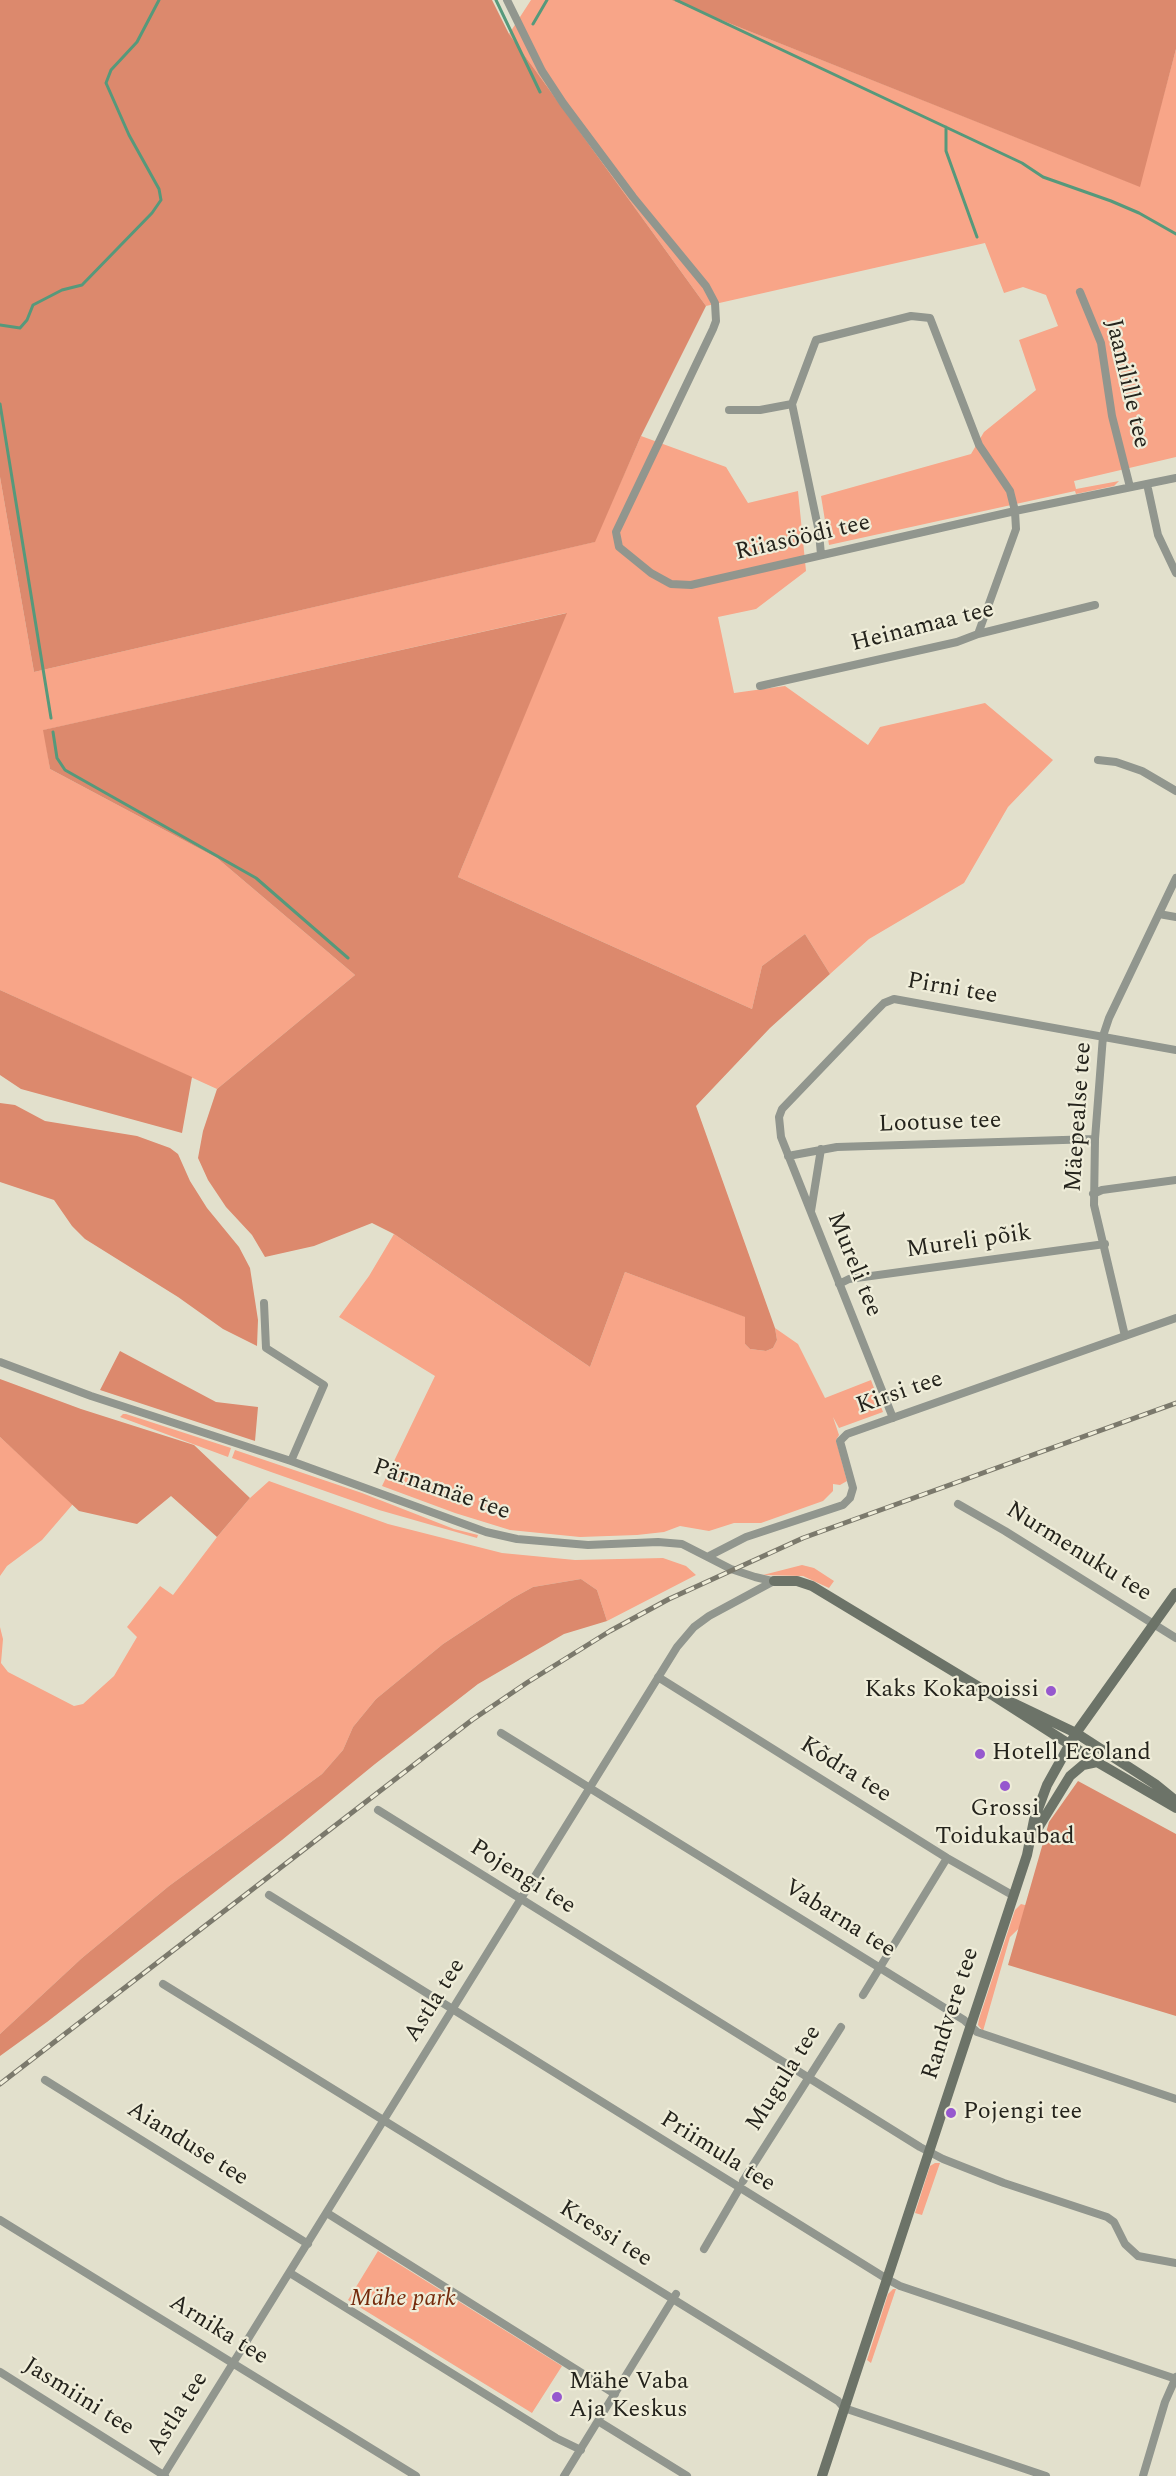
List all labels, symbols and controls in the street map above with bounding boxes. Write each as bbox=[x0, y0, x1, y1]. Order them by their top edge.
street label: Jaanilille tee bbox=[1097, 317, 1155, 451]
street label: Riiasöödi tee bbox=[733, 509, 873, 569]
street label: Heinamaa tee bbox=[849, 596, 997, 660]
street label: Pirni tee bbox=[904, 968, 1000, 1012]
street label: Mäepealse tee bbox=[1060, 1041, 1100, 1193]
street label: Lootuse tee bbox=[878, 1107, 1002, 1141]
street label: Mureli tee bbox=[819, 1209, 887, 1321]
street label: Mureli põik bbox=[905, 1220, 1033, 1266]
street label: Kirsi tee bbox=[853, 1366, 947, 1422]
street label: Pärnamäe tee bbox=[369, 1454, 513, 1528]
street label: Nurmenuku tee bbox=[1000, 1497, 1156, 1609]
place label: Kaks Kokapoissi bbox=[865, 1677, 1039, 1705]
marker: Kaks Kokapoissi bbox=[1044, 1684, 1058, 1698]
street label: Kõdra tee bbox=[794, 1732, 896, 1810]
place label: Hotell Ecoland bbox=[992, 1740, 1151, 1768]
marker: Hotell Ecoland bbox=[973, 1747, 987, 1761]
marker: Grossi Toidukaubad bbox=[998, 1779, 1012, 1793]
place label: Grossi Toidukaubad bbox=[935, 1796, 1075, 1852]
street label: Pojengi tee bbox=[464, 1834, 580, 1922]
street label: Vabarna tee bbox=[778, 1874, 900, 1966]
street label: Randvere tee bbox=[917, 1944, 987, 2084]
street label: Astla tee bbox=[399, 1954, 473, 2048]
street label: Mugula tee bbox=[741, 2021, 829, 2137]
street label: Aianduse tee bbox=[121, 2096, 253, 2194]
place label: Pojengi tee bbox=[963, 2099, 1082, 2127]
street label: Priimula tee bbox=[654, 2106, 780, 2200]
marker: Pojengi tee bbox=[944, 2106, 958, 2120]
street label: Kressi tee bbox=[553, 2195, 657, 2275]
park label: Mähe park bbox=[350, 2286, 456, 2314]
street label: Arnika tee bbox=[163, 2289, 273, 2373]
street label: Jasmiini tee bbox=[17, 2353, 139, 2443]
street label: Astla tee bbox=[142, 2367, 216, 2461]
place label: Mähe Vaba Aja Keskus bbox=[569, 2369, 689, 2425]
marker: Mähe Vaba Aja Keskus bbox=[550, 2390, 564, 2404]

